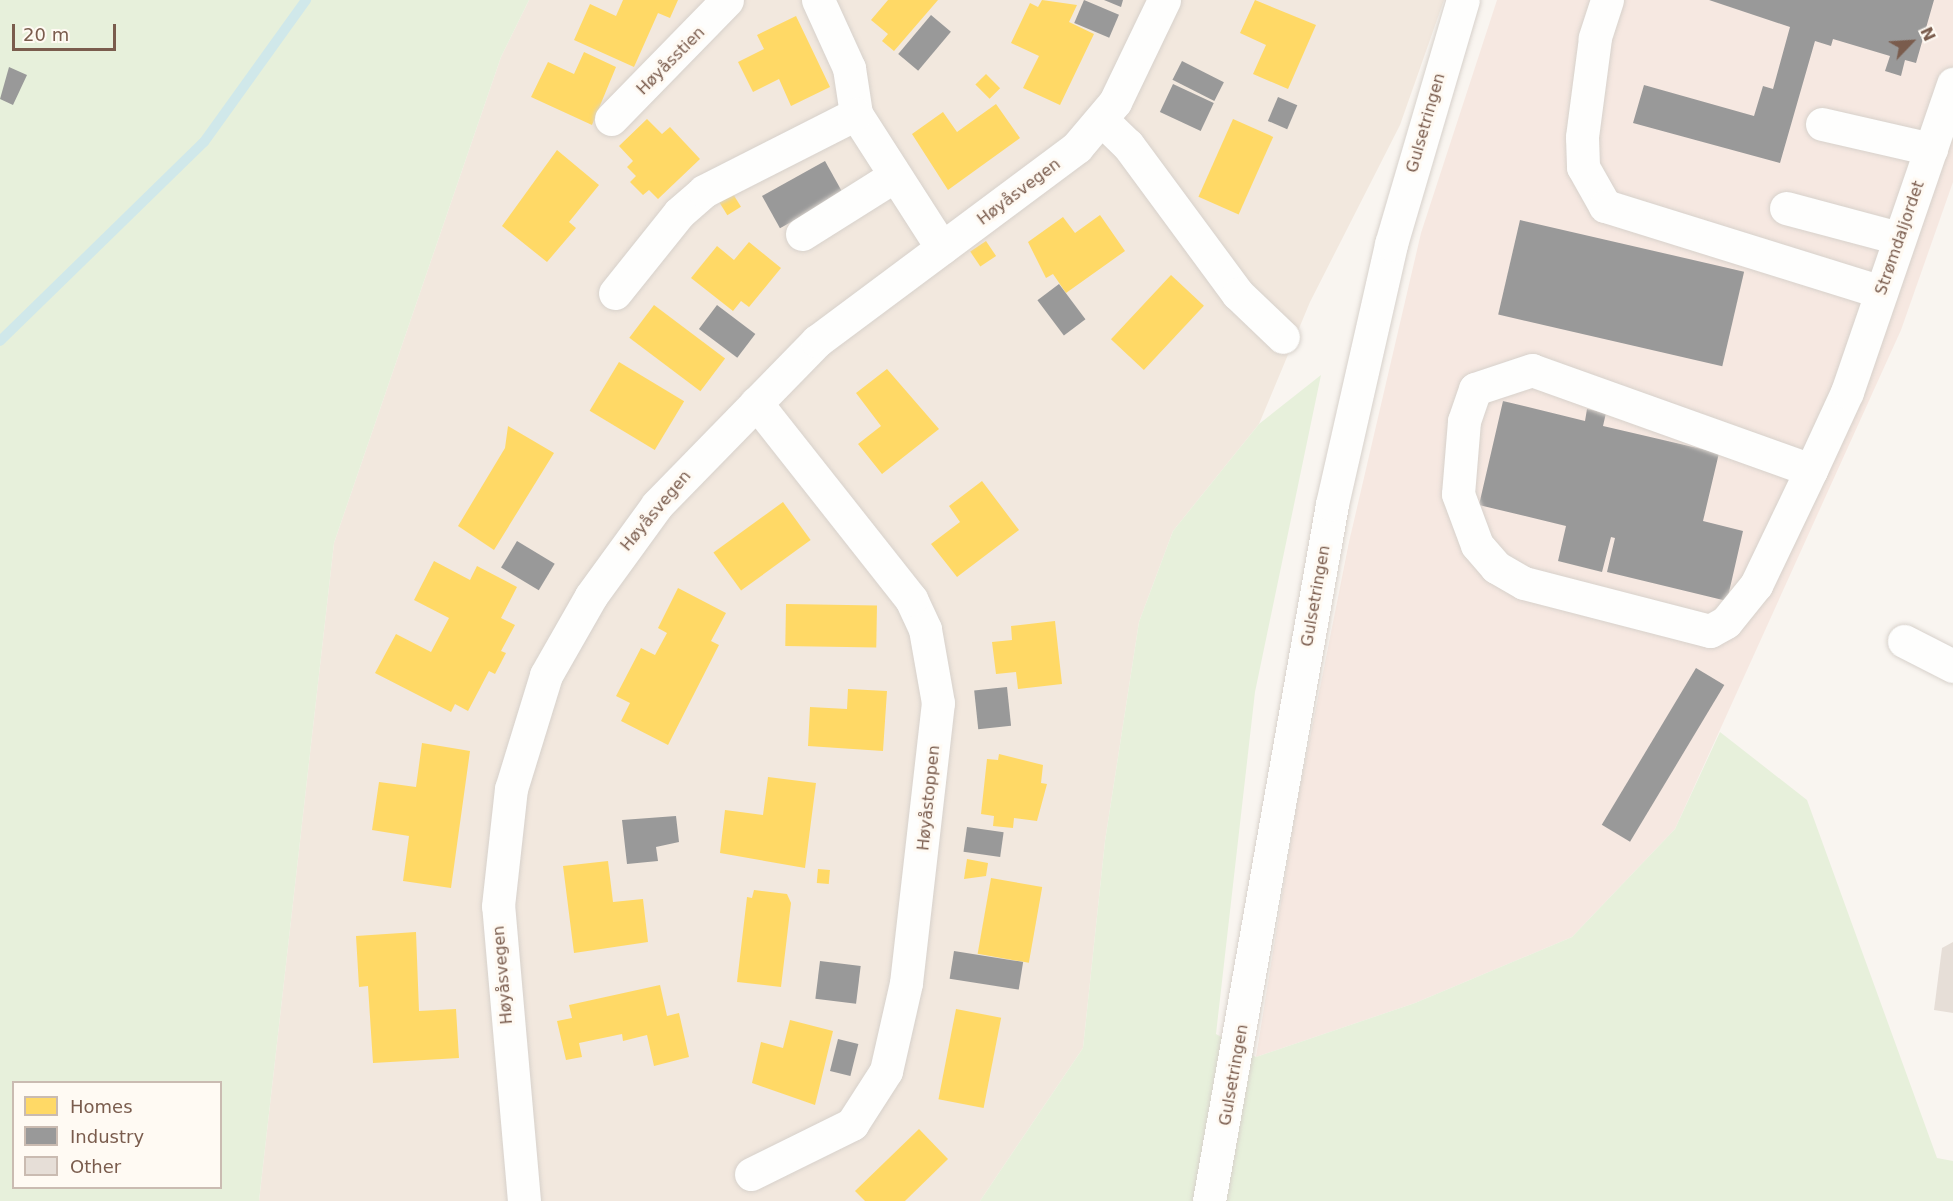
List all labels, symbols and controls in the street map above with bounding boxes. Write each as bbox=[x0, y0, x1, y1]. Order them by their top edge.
scale bar bbox=[15, 12, 118, 50]
north arrow bbox=[1881, 12, 1941, 72]
street label: Høyåsstien bbox=[633, 23, 709, 99]
text: 20 m bbox=[23, 24, 69, 45]
text: N bbox=[1916, 24, 1939, 44]
street label: Gulsetringen bbox=[1403, 71, 1449, 175]
street label: Høyåsvegen bbox=[974, 155, 1064, 229]
street label: Strømdaljordet bbox=[1871, 178, 1929, 298]
street label: Høyåsvegen bbox=[617, 467, 695, 555]
street label: Gulsetringen bbox=[1298, 544, 1334, 648]
street label: Høyåstoppen bbox=[914, 744, 944, 852]
street label: Høyåsvegen bbox=[489, 925, 517, 1025]
street label: Gulsetringen bbox=[1216, 1023, 1252, 1127]
legend bbox=[12, 1081, 222, 1189]
text: Homes bbox=[70, 1096, 133, 1117]
text: Industry bbox=[70, 1126, 144, 1147]
text: Other bbox=[70, 1156, 121, 1177]

